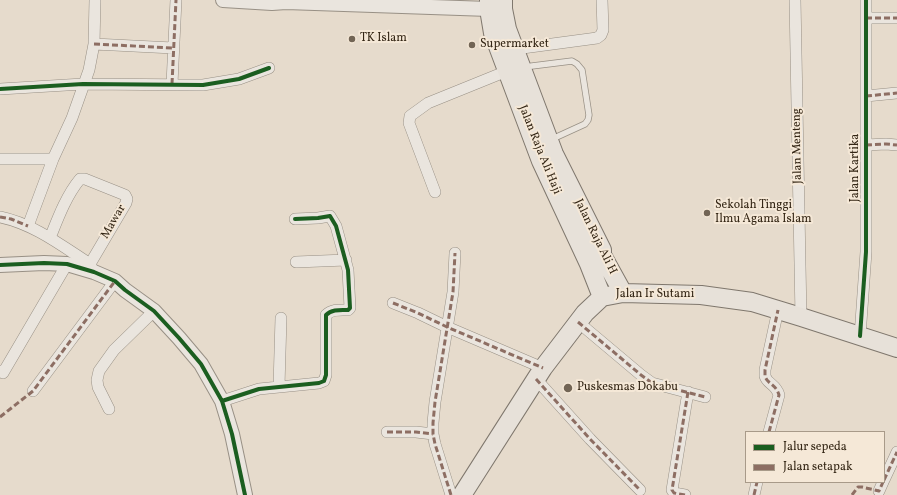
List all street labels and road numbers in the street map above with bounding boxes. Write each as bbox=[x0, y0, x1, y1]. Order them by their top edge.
street label: Jalan Raja Ali Haji bbox=[515, 103, 563, 197]
street label: Jalan Menteng bbox=[790, 108, 806, 184]
street label: Jalan Kartika bbox=[849, 134, 863, 202]
street label: Jalan Raja Ali H bbox=[571, 197, 619, 277]
street label: Mawar bbox=[98, 202, 130, 242]
street label: Jalan Ir Sutami bbox=[616, 288, 694, 302]

